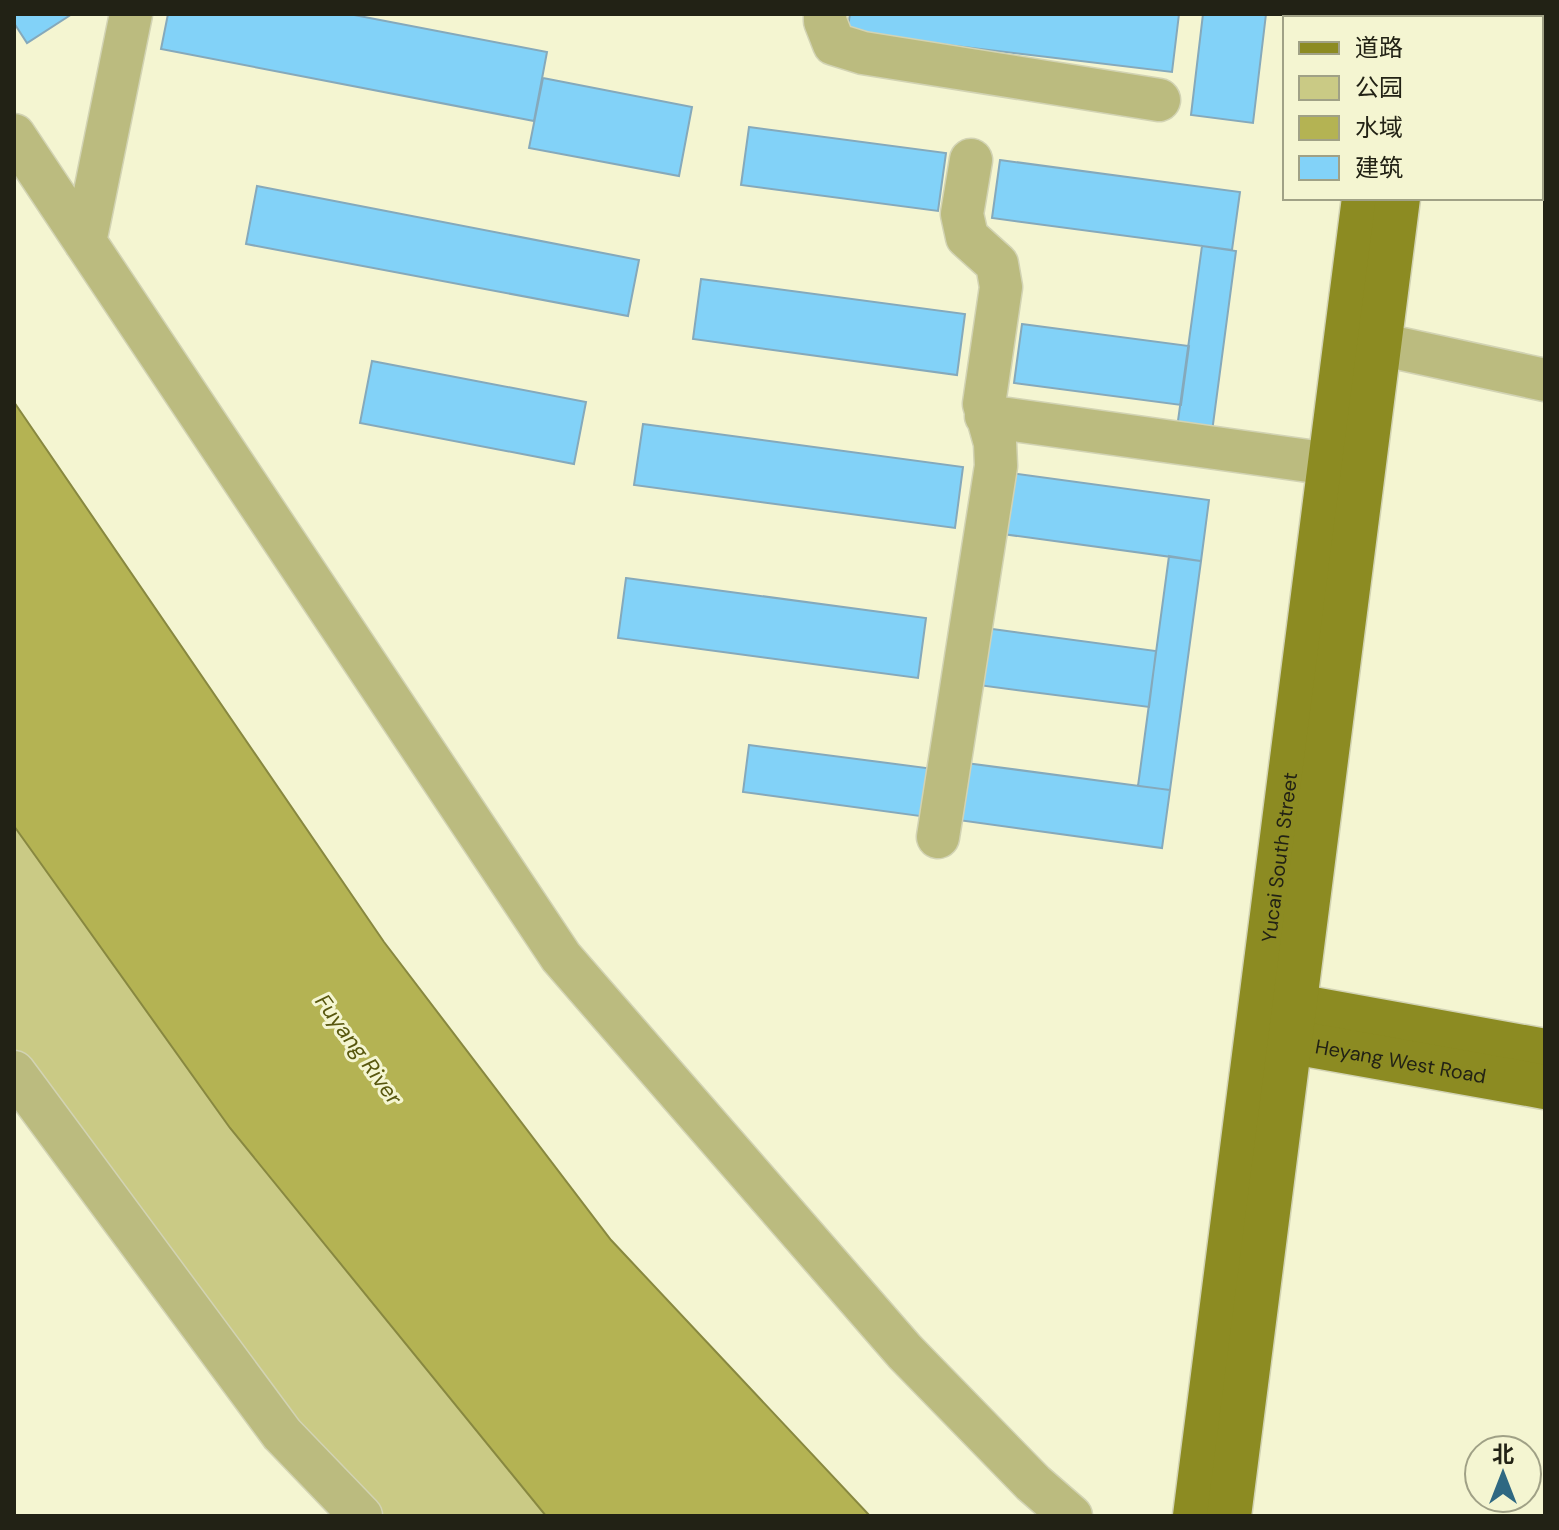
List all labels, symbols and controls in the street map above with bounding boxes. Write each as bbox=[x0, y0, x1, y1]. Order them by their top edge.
legend bbox=[1283, 16, 1543, 200]
text: 道路 bbox=[1355, 32, 1403, 63]
text: 公园 bbox=[1355, 72, 1403, 103]
text: 水域 bbox=[1355, 112, 1403, 143]
text: 建筑 bbox=[1355, 152, 1403, 183]
street label: Yucai South Street bbox=[1256, 771, 1303, 944]
water label: Fuyang River bbox=[309, 988, 409, 1111]
street label: Heyang West Road bbox=[1313, 1033, 1488, 1089]
north arrow bbox=[1463, 1434, 1543, 1514]
text: 北 bbox=[1492, 1440, 1514, 1469]

